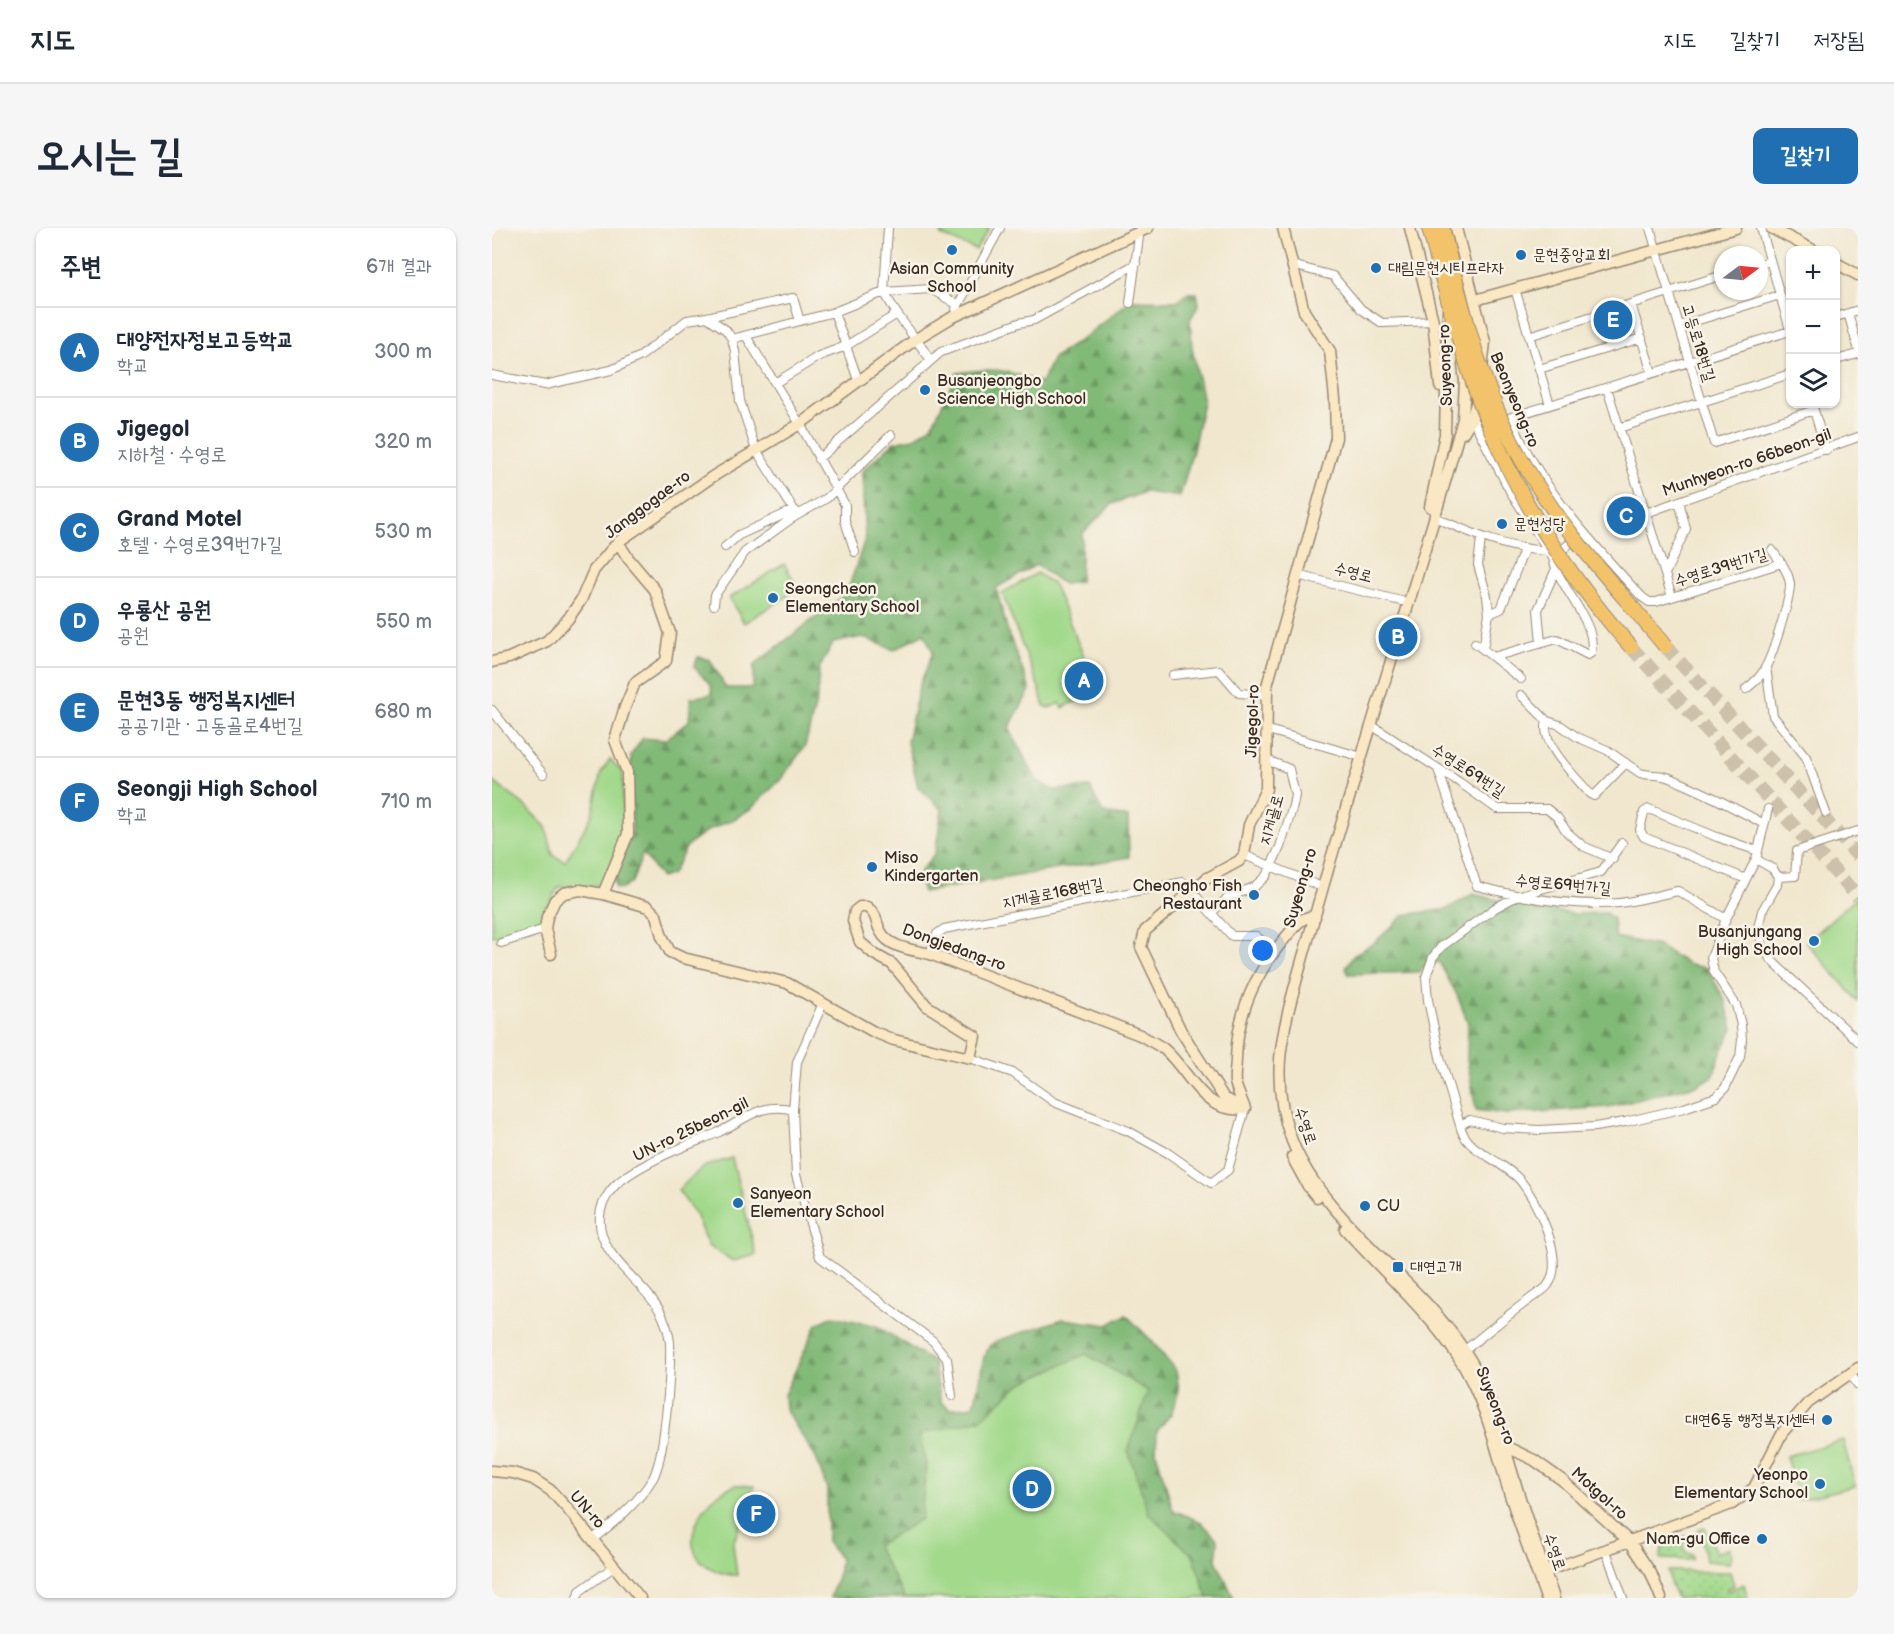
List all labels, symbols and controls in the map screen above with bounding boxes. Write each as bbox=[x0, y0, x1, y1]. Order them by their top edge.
text: 지도 bbox=[30, 24, 75, 57]
text: 지도 bbox=[1663, 28, 1697, 53]
text: 길찾기 bbox=[1730, 28, 1780, 53]
text: 저장됨 bbox=[1813, 28, 1864, 53]
button: 길찾기 bbox=[1753, 128, 1858, 184]
text: 오시는 길 bbox=[36, 131, 183, 182]
marker: Asian Community School bbox=[945, 243, 959, 257]
place label: 문현중앙교회 bbox=[1533, 246, 1610, 265]
north arrow bbox=[1714, 246, 1768, 300]
map controls bbox=[1786, 246, 1840, 408]
button: + bbox=[1786, 246, 1840, 300]
marker: 문현중앙교회 bbox=[1514, 248, 1528, 262]
text: 주변 bbox=[60, 252, 102, 283]
text: 6개 결과 bbox=[366, 255, 432, 279]
place label: 대림문현시티프라자 bbox=[1388, 259, 1504, 278]
place label: Asian Community School bbox=[890, 260, 1015, 297]
marker: 대림문현시티프라자 bbox=[1369, 261, 1383, 275]
pin: E bbox=[1594, 298, 1632, 343]
button: − bbox=[1786, 300, 1840, 354]
street label: 고등로18번길 bbox=[1677, 302, 1719, 384]
street label: Suyeong-ro bbox=[1435, 324, 1457, 406]
text: 대양전자정보고등학교 bbox=[117, 327, 294, 354]
text: A bbox=[73, 340, 86, 364]
text: 300 m bbox=[374, 340, 432, 364]
street label: Beonyeong-ro bbox=[1485, 349, 1543, 451]
text: 학교 bbox=[117, 354, 149, 378]
button: layers bbox=[1786, 354, 1840, 408]
place label: Busanjeongbo Science High School bbox=[937, 372, 1086, 409]
marker: Busanjeongbo Science High School bbox=[918, 383, 932, 397]
text: Jigegol bbox=[117, 416, 190, 443]
street label: Munhyeon-ro 66beon-gil bbox=[1660, 425, 1834, 501]
text: B bbox=[72, 430, 87, 454]
text: 320 m bbox=[374, 430, 432, 454]
text: 지하철 · 수영로 bbox=[117, 443, 227, 467]
street label: Janggogae-ro bbox=[602, 467, 694, 543]
pin: C bbox=[1606, 494, 1646, 538]
text: Grand Motel bbox=[117, 506, 242, 533]
place label: 문현성당 bbox=[1514, 515, 1566, 534]
marker: 문현성당 bbox=[1495, 517, 1509, 531]
text: C bbox=[72, 520, 87, 544]
text: 530 m bbox=[375, 520, 432, 544]
text: 호텔 · 수영로39번가길 bbox=[117, 533, 283, 557]
street label: 수영로39번가길 bbox=[1672, 545, 1770, 591]
street label: 수영로 bbox=[1332, 559, 1374, 587]
place label: Seongcheon Elementary School bbox=[785, 580, 919, 617]
marker: Seongcheon Elementary School bbox=[766, 591, 780, 605]
text: 우룡산 공원 bbox=[117, 597, 211, 624]
text: D bbox=[73, 610, 86, 634]
text: 550 m bbox=[375, 610, 432, 634]
pin: B bbox=[1378, 614, 1418, 660]
text: 공원 bbox=[117, 624, 149, 648]
pin: A bbox=[1064, 658, 1104, 704]
street label: Jigegol-ro bbox=[1242, 684, 1264, 758]
text: 문현3동 행정복지센터 bbox=[117, 687, 295, 714]
text: E bbox=[73, 700, 86, 724]
text: 680 m bbox=[374, 700, 432, 724]
text: 공공기관 · 고동골로4번길 bbox=[117, 714, 303, 738]
street label: 수영로69번길 bbox=[1428, 740, 1508, 802]
text: Seongji High School bbox=[117, 776, 318, 803]
text: F bbox=[73, 790, 86, 814]
text: 710 m bbox=[381, 790, 432, 814]
street label: 지게골로 bbox=[1256, 793, 1288, 847]
text: 학교 bbox=[117, 803, 149, 827]
street label: Suyeong-ro bbox=[1281, 846, 1321, 930]
place label: Miso Kindergarten bbox=[884, 849, 978, 886]
marker: Miso Kindergarten bbox=[865, 860, 879, 874]
street label: 수영로69번가길 bbox=[1514, 871, 1612, 899]
street label: 지게골로168번길 bbox=[1001, 875, 1105, 913]
place label: Cheongho Fish Restaurant bbox=[1133, 877, 1242, 914]
marker: Cheongho Fish Restaurant bbox=[1247, 888, 1261, 902]
street label: Dongjedang-ro bbox=[900, 920, 1008, 976]
place label: Busanjungang High School bbox=[1698, 923, 1802, 960]
marker: Busanjungang High School bbox=[1807, 934, 1821, 948]
your location bbox=[1248, 936, 1277, 965]
street label: UN-ro 25beon-gil bbox=[630, 1094, 752, 1166]
street label: 수영로 bbox=[1290, 1105, 1320, 1147]
place label: Sanyeon Elementary School bbox=[750, 1185, 884, 1222]
marker: Sanyeon Elementary School bbox=[731, 1196, 745, 1210]
place label: CU bbox=[1377, 1197, 1400, 1216]
marker: CU bbox=[1358, 1199, 1372, 1213]
place label: 대연고개 bbox=[1410, 1258, 1462, 1277]
marker: 대연고개 bbox=[1391, 1260, 1405, 1274]
street label: Suyeong-ro bbox=[1471, 1364, 1519, 1448]
place label: 대연6동 행정복지센터 bbox=[1685, 1411, 1815, 1430]
marker: 대연6동 행정복지센터 bbox=[1820, 1413, 1834, 1427]
street label: Motgol-ro bbox=[1567, 1464, 1631, 1524]
pin: D bbox=[1012, 1466, 1052, 1512]
place label: Yeonpo Elementary School bbox=[1674, 1466, 1808, 1503]
marker: Yeonpo Elementary School bbox=[1813, 1477, 1827, 1491]
street label: UN-ro bbox=[565, 1487, 609, 1533]
pin: F bbox=[736, 1492, 776, 1536]
place label: Nam-gu Office bbox=[1646, 1530, 1751, 1549]
street label: 수영로 bbox=[1539, 1531, 1569, 1573]
marker: Nam-gu Office bbox=[1755, 1532, 1769, 1546]

